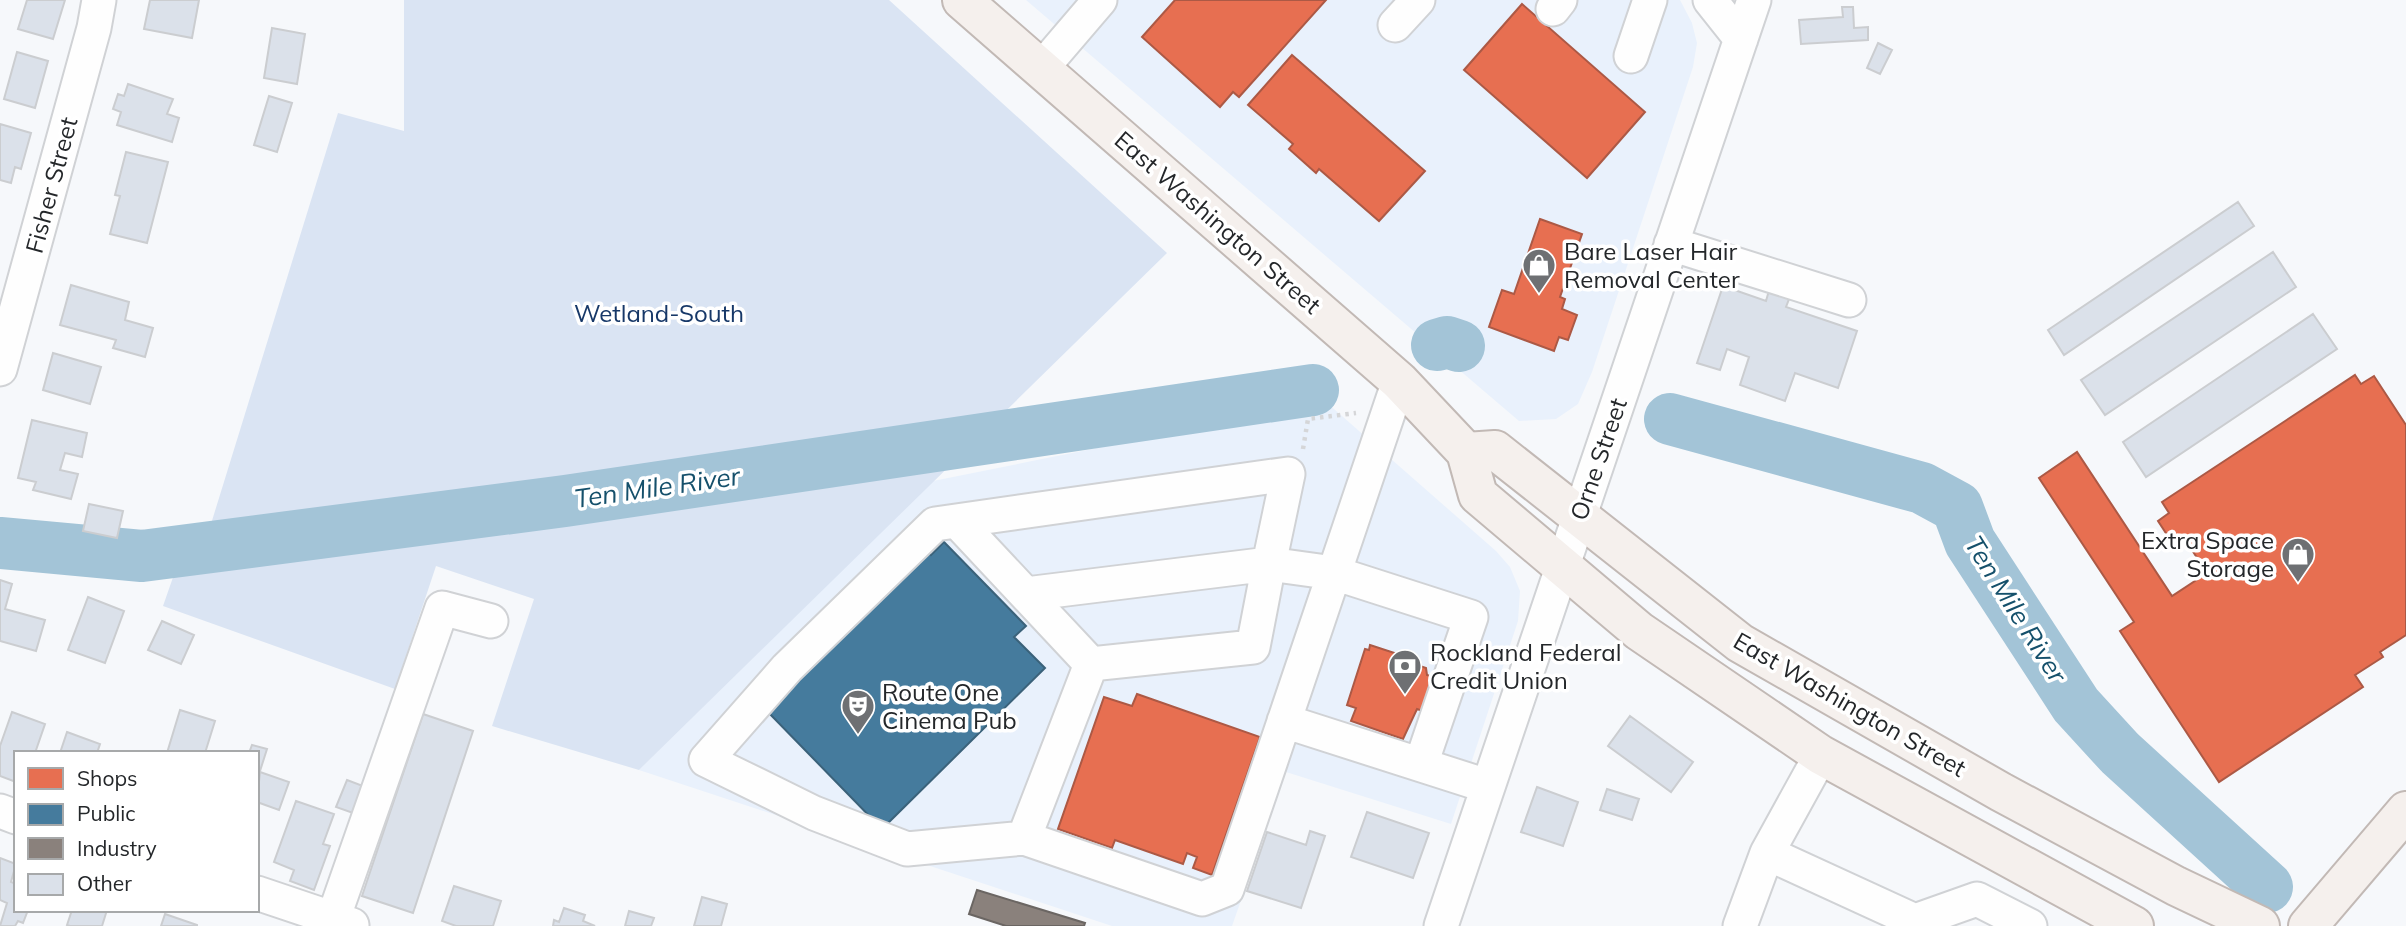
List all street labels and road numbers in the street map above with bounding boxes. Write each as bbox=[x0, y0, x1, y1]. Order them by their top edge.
street label: Fisher Street bbox=[18, 114, 84, 256]
street label: East Washington Street bbox=[1109, 124, 1327, 320]
street label: Orne Street bbox=[1563, 394, 1633, 524]
street label: East Washington Street bbox=[1728, 625, 1972, 783]

